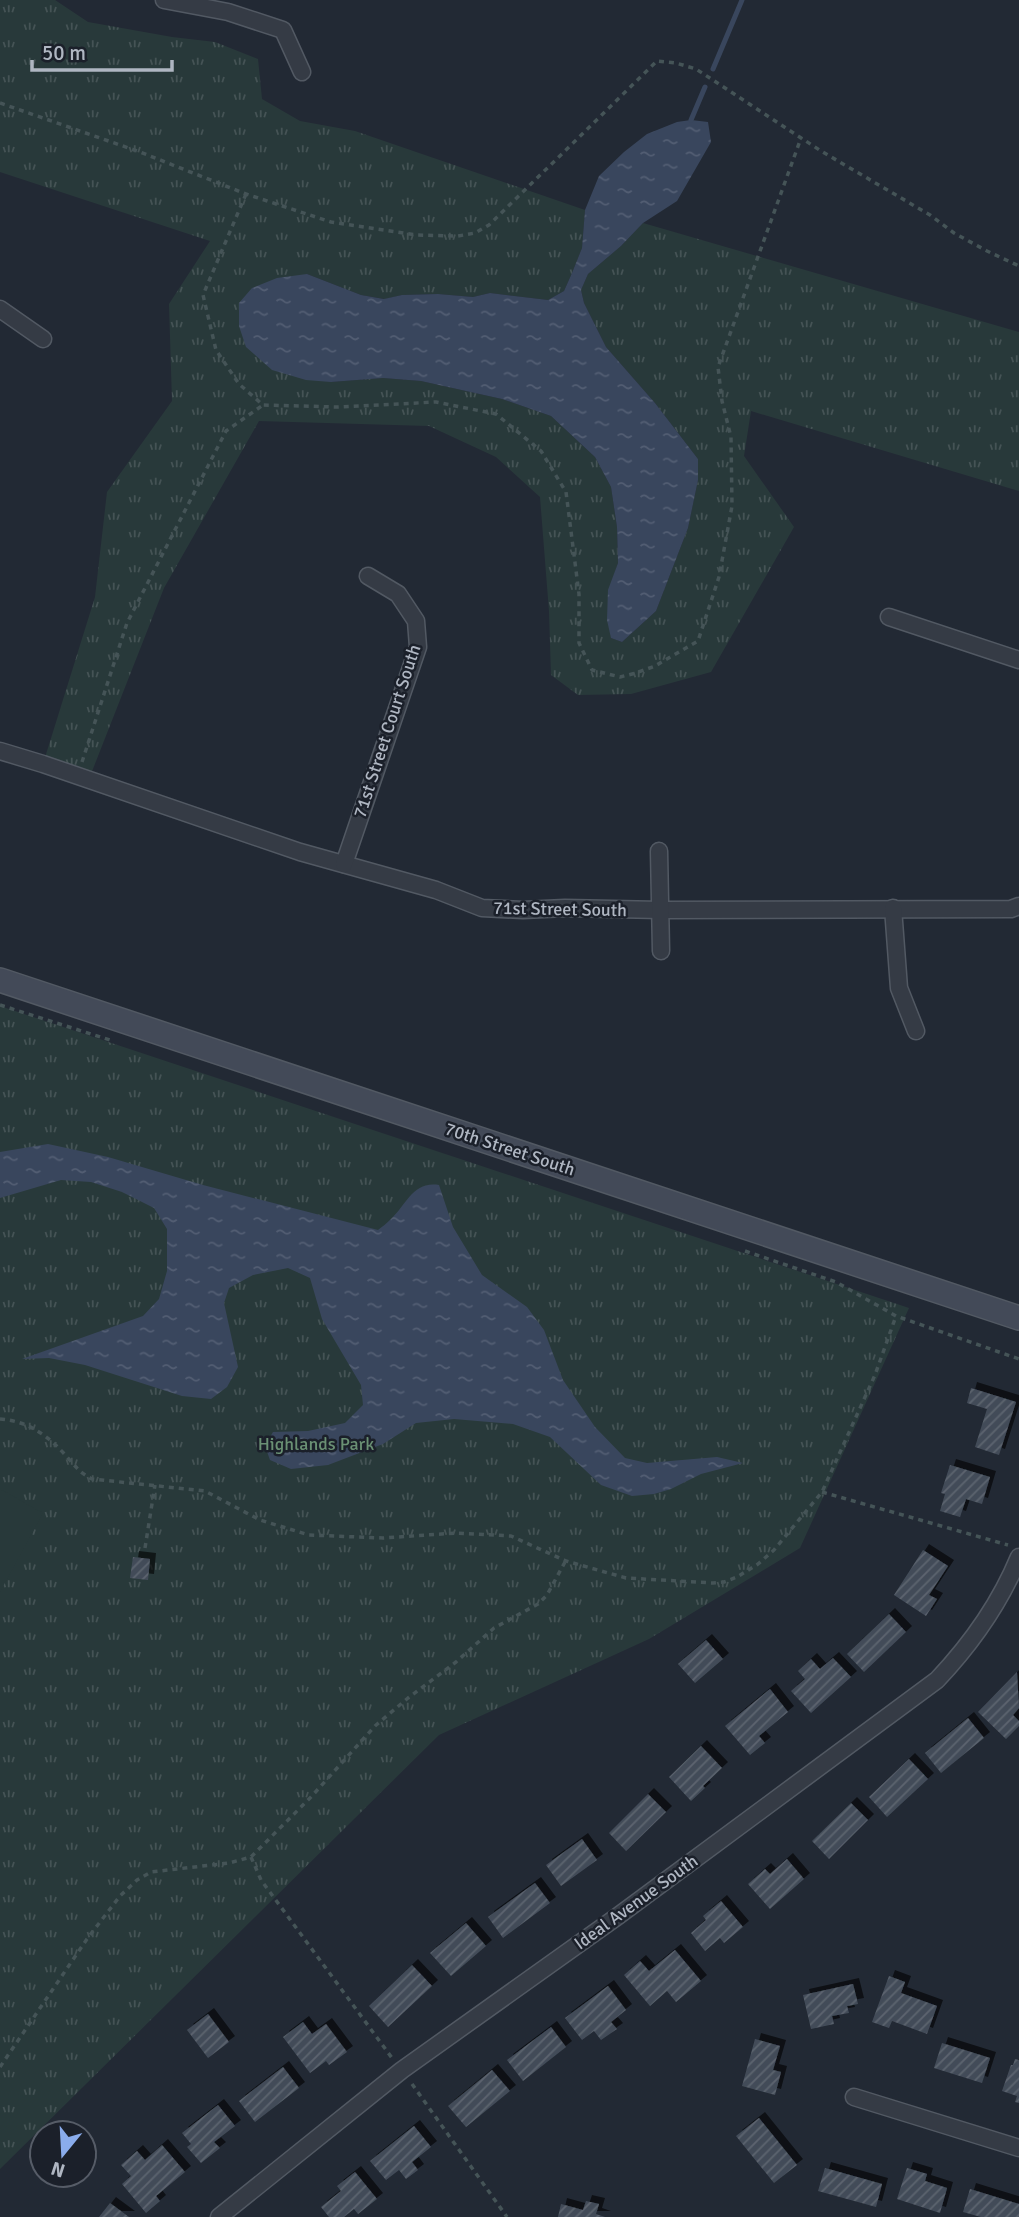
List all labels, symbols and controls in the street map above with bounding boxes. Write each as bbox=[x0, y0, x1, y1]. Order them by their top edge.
scale bar bbox=[32, 28, 172, 72]
text: 50 m bbox=[42, 40, 86, 66]
street label: 71st Street Court South bbox=[349, 642, 425, 820]
street label: 71st Street South bbox=[493, 897, 627, 921]
street label: 70th Street South bbox=[442, 1118, 578, 1180]
park label: Highlands Park bbox=[258, 1433, 374, 1455]
street label: Ideal Avenue South bbox=[570, 1850, 702, 1954]
north arrow bbox=[28, 2119, 98, 2189]
text: N bbox=[48, 2156, 68, 2183]

